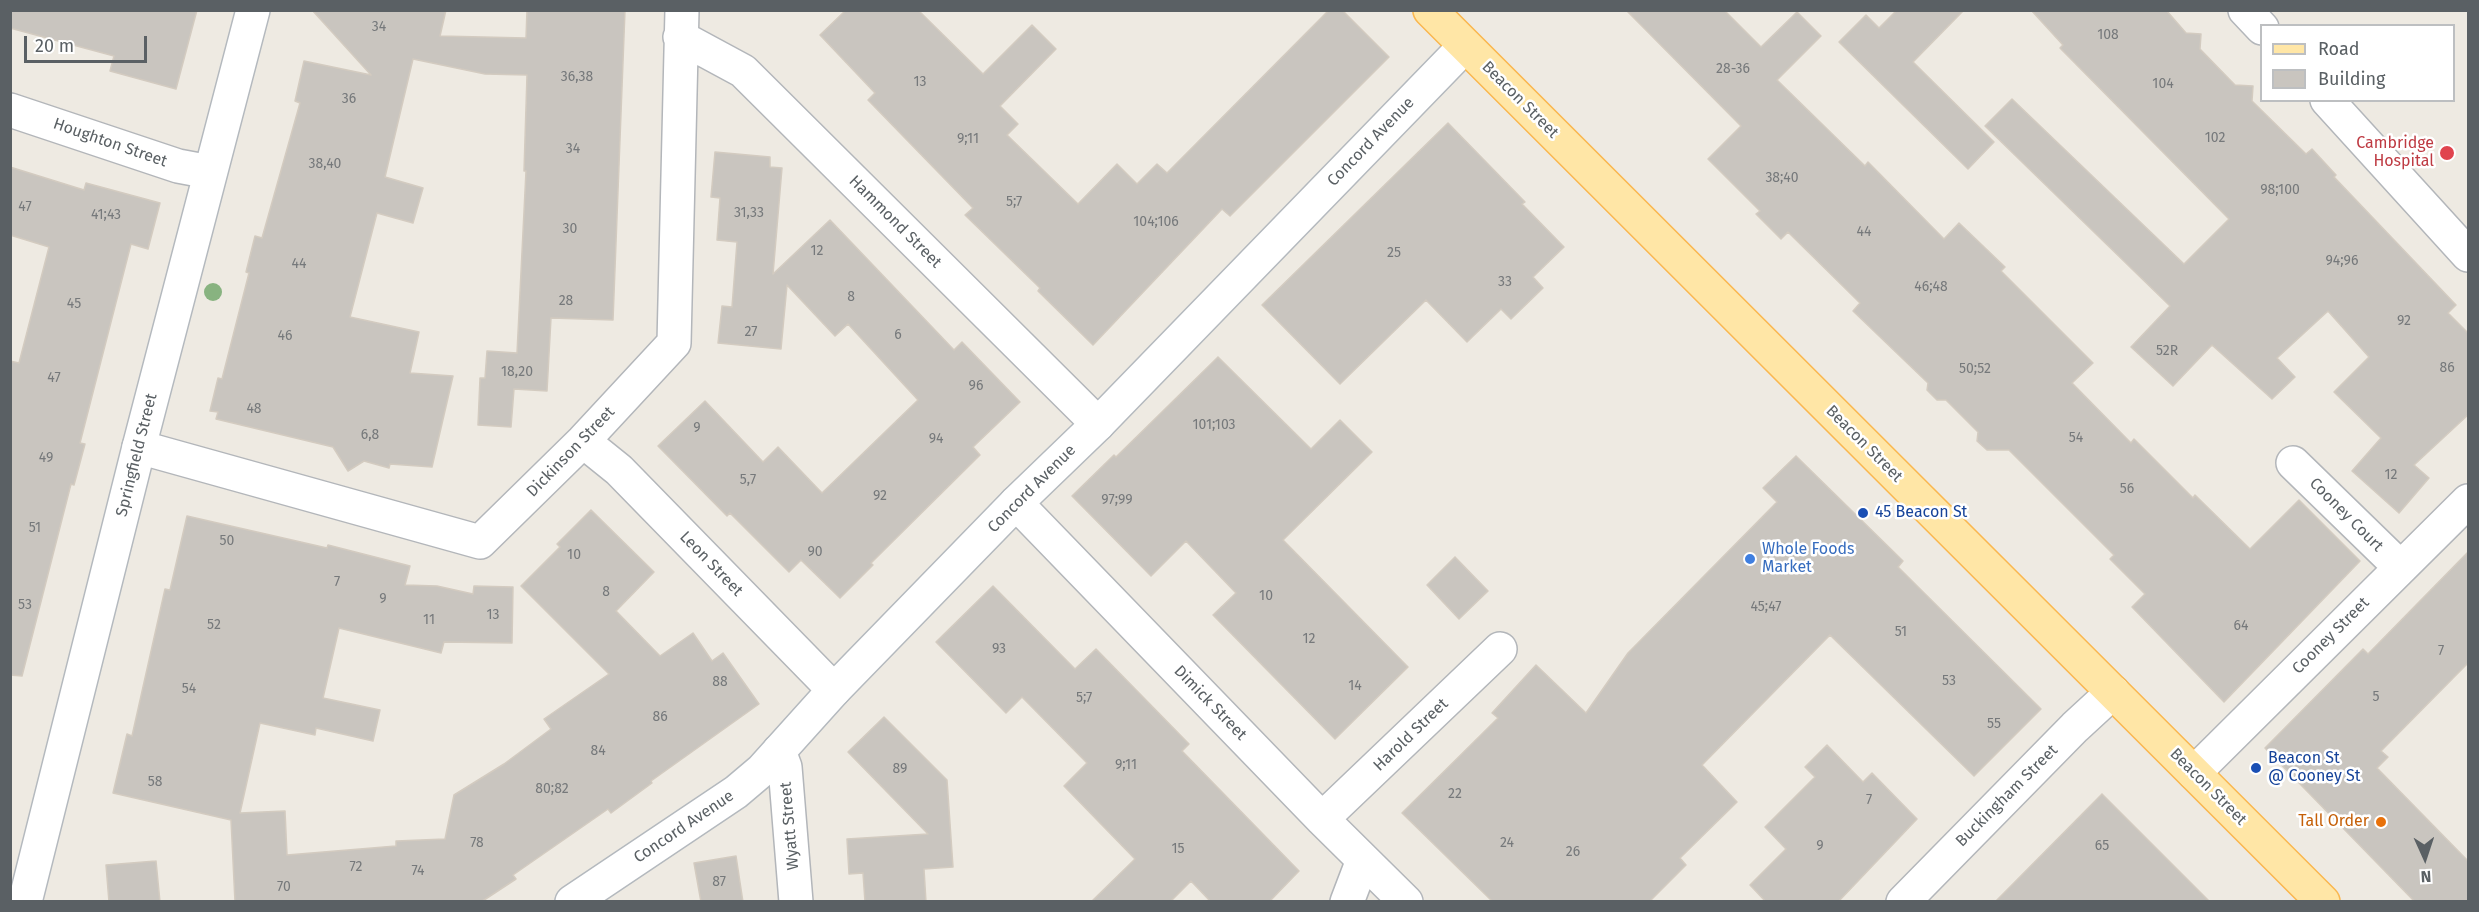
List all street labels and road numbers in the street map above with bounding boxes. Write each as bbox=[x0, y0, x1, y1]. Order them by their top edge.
street label: Beacon Street bbox=[1478, 58, 1562, 142]
street label: Concord Avenue bbox=[1324, 93, 1418, 191]
street label: Houghton Street bbox=[51, 115, 169, 171]
street label: Hammond Street bbox=[845, 172, 945, 272]
street label: Springfield Street bbox=[112, 391, 162, 519]
street label: Beacon Street bbox=[1822, 402, 1906, 486]
street label: Dickinson Street bbox=[523, 403, 619, 501]
street label: Concord Avenue bbox=[984, 441, 1080, 537]
street label: Cooney Court bbox=[2305, 474, 2387, 556]
street label: Leon Street bbox=[675, 528, 747, 600]
street label: Cooney Street bbox=[2289, 594, 2373, 678]
street label: Dimick Street bbox=[1170, 662, 1250, 744]
street label: Harold Street bbox=[1370, 695, 1452, 775]
street label: Buckingham Street bbox=[1952, 741, 2062, 851]
street label: Beacon Street bbox=[2166, 745, 2250, 829]
street label: Wyatt Street bbox=[777, 781, 803, 871]
street label: Concord Avenue bbox=[630, 786, 738, 868]

